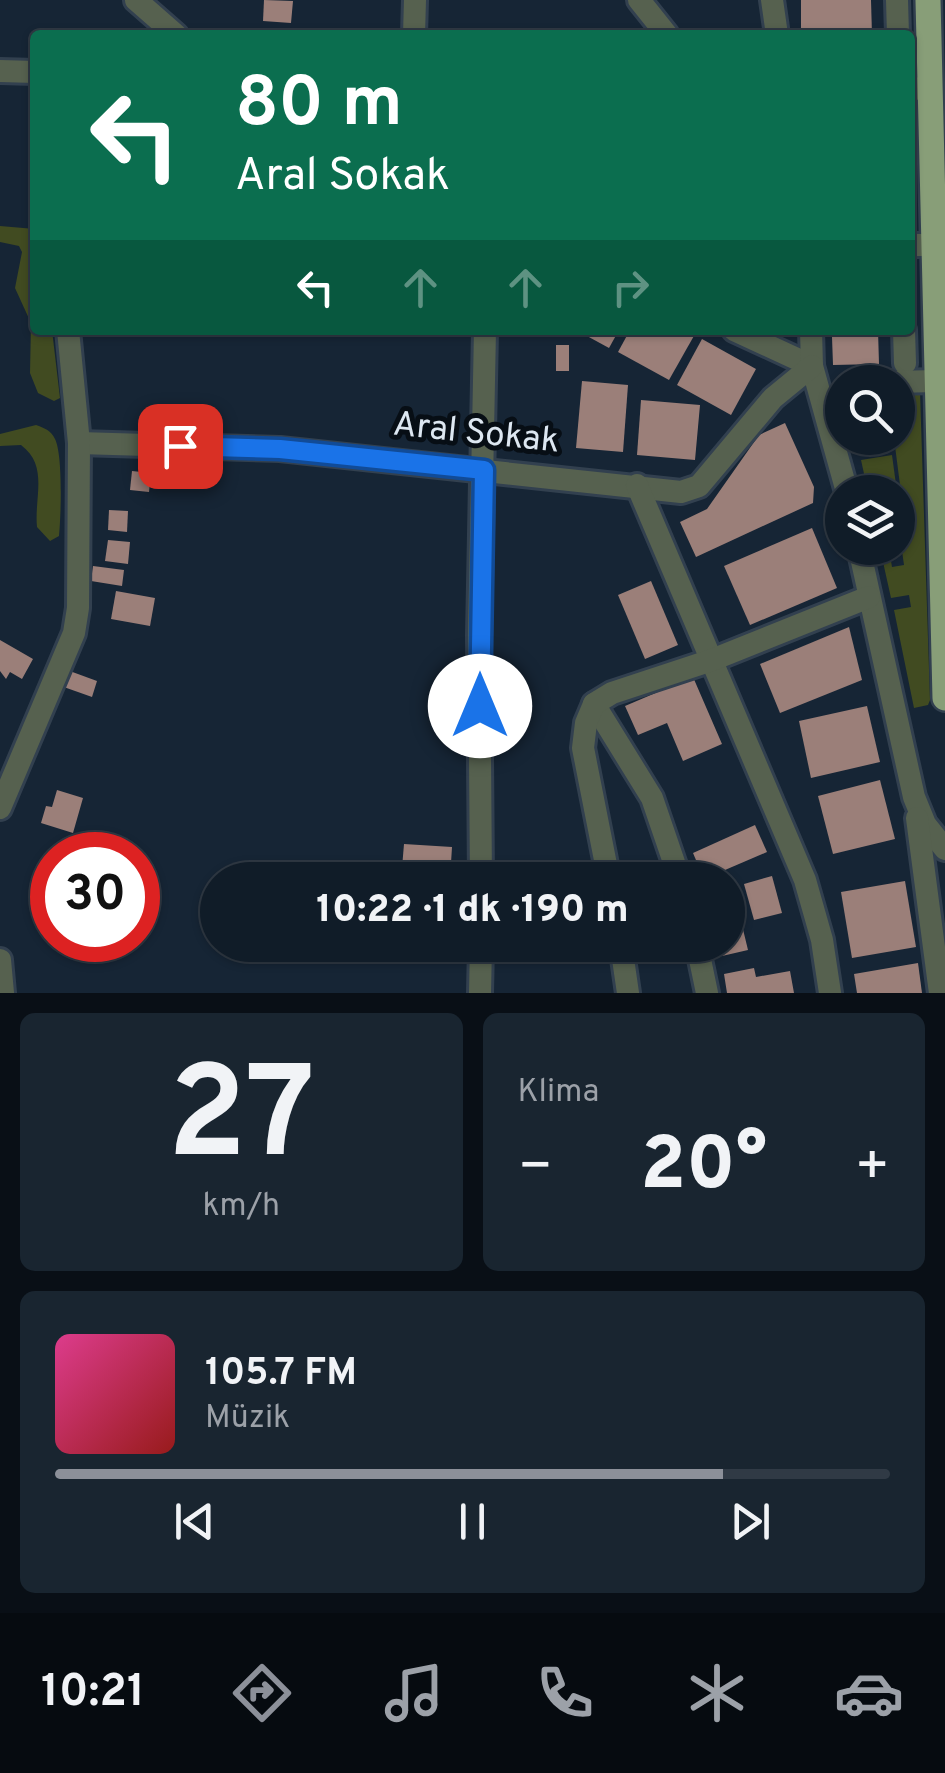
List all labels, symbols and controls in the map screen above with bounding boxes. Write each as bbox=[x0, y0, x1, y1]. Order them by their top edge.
text: 80 m bbox=[235, 62, 403, 151]
icon: left bbox=[70, 70, 200, 200]
text: Aral Sokak bbox=[235, 149, 450, 206]
icon: left bbox=[288, 260, 343, 315]
icon: ahead bbox=[393, 260, 448, 315]
icon: ahead bbox=[498, 260, 553, 315]
icon: right bbox=[603, 260, 658, 315]
map controls bbox=[825, 365, 915, 565]
button: search bbox=[825, 365, 915, 455]
street label: Aral Sokak bbox=[391, 403, 561, 465]
pin bbox=[138, 404, 223, 489]
icon: arrive bbox=[153, 419, 208, 474]
button: layers bbox=[825, 475, 915, 565]
position arrow bbox=[428, 654, 532, 758]
speed limit sign: 30 bbox=[30, 832, 160, 962]
text: 10:22 · 1 dk · 190 m bbox=[316, 887, 629, 936]
text: 27 bbox=[167, 1039, 315, 1204]
text: Klima bbox=[518, 1073, 599, 1113]
text: 20° bbox=[640, 1121, 767, 1216]
text: − bbox=[518, 1134, 553, 1204]
text: + bbox=[855, 1134, 890, 1204]
text: km/h bbox=[202, 1187, 280, 1227]
text: 105.7 FM bbox=[205, 1350, 357, 1399]
text: Müzik bbox=[205, 1399, 290, 1439]
icon: previous bbox=[167, 1494, 222, 1549]
icon: pause bbox=[445, 1494, 500, 1549]
icon: next bbox=[723, 1494, 778, 1549]
icon: directions bbox=[227, 1658, 297, 1728]
icon: music bbox=[379, 1658, 449, 1728]
icon: phone bbox=[530, 1658, 600, 1728]
icon: climate bbox=[682, 1658, 752, 1728]
icon: car bbox=[834, 1658, 904, 1728]
text: 10:21 bbox=[41, 1665, 145, 1722]

